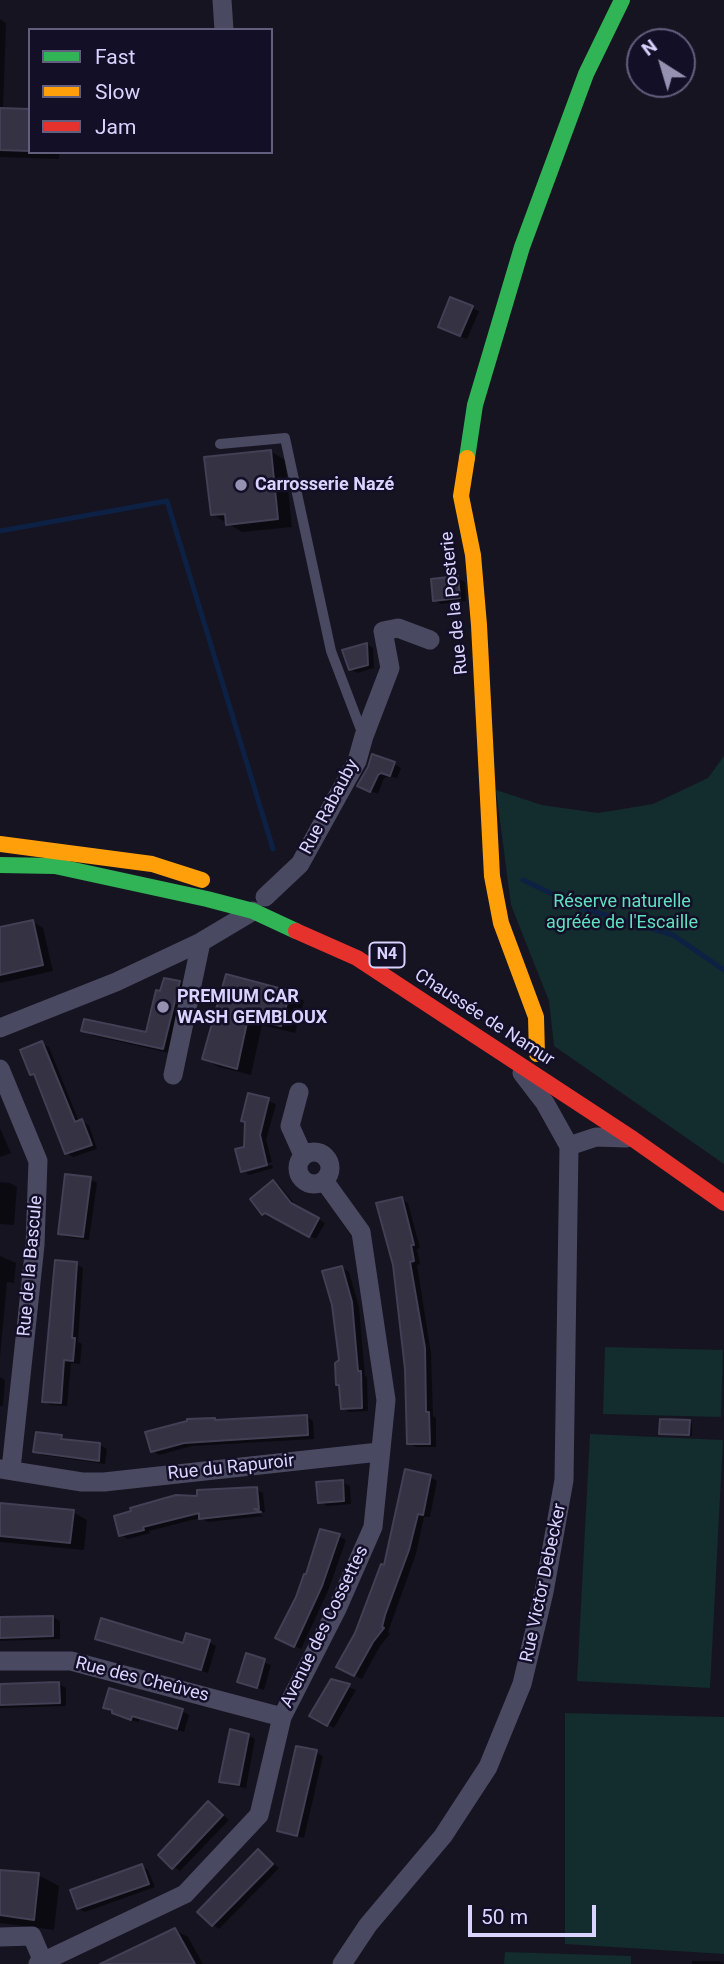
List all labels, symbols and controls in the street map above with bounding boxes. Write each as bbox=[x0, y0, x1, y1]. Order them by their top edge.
legend bbox=[28, 28, 273, 154]
north arrow bbox=[626, 28, 696, 98]
text: N bbox=[637, 34, 662, 61]
text: Fast bbox=[95, 45, 135, 69]
text: Slow bbox=[95, 80, 140, 104]
text: Jam bbox=[95, 115, 136, 139]
place label: Carrosserie Nazé bbox=[255, 474, 394, 496]
marker: Carrosserie Nazé bbox=[233, 477, 249, 493]
street label: Rue de la Posterie bbox=[437, 530, 473, 676]
street label: Rue Rabauby bbox=[296, 756, 364, 858]
park label: Réserve naturelle agréée de l'Escaille bbox=[546, 891, 698, 934]
road number: N4 bbox=[370, 942, 404, 967]
street label: Chaussée de Namur bbox=[410, 965, 558, 1071]
place label: PREMIUM CAR WASH GEMBLOUX bbox=[177, 986, 327, 1028]
marker: PREMIUM CAR WASH GEMBLOUX bbox=[155, 999, 171, 1015]
street label: Rue de la Bascule bbox=[14, 1195, 48, 1337]
street label: Rue du Rapuroir bbox=[167, 1451, 295, 1485]
street label: Rue Victor Debecker bbox=[517, 1502, 571, 1664]
street label: Avenue des Cossettes bbox=[276, 1542, 374, 1712]
street label: Rue des Cheûves bbox=[73, 1653, 211, 1707]
scale bar bbox=[472, 1890, 600, 1934]
text: 50 m bbox=[481, 1905, 528, 1929]

